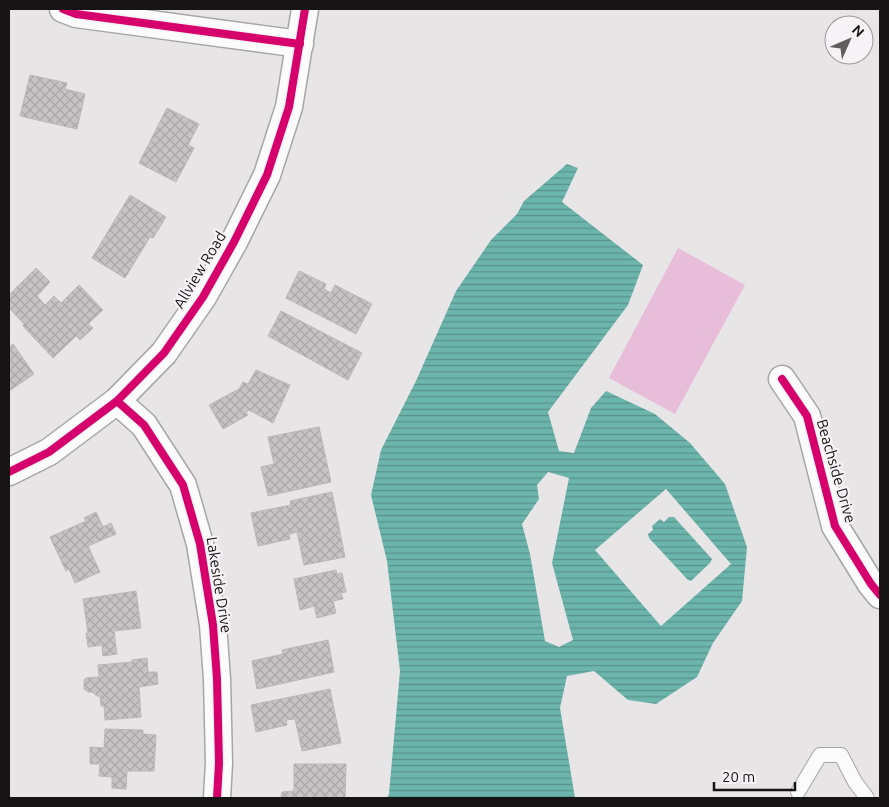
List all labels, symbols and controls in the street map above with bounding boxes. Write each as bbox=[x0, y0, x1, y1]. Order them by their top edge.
north arrow bbox=[824, 15, 874, 65]
text: N bbox=[849, 21, 868, 40]
street label: Allview Road bbox=[170, 228, 229, 311]
street label: Beachside Drive bbox=[814, 417, 859, 525]
street label: Lakeside Drive bbox=[204, 536, 235, 634]
scale bar bbox=[714, 760, 795, 792]
text: 20 m bbox=[722, 768, 755, 785]

